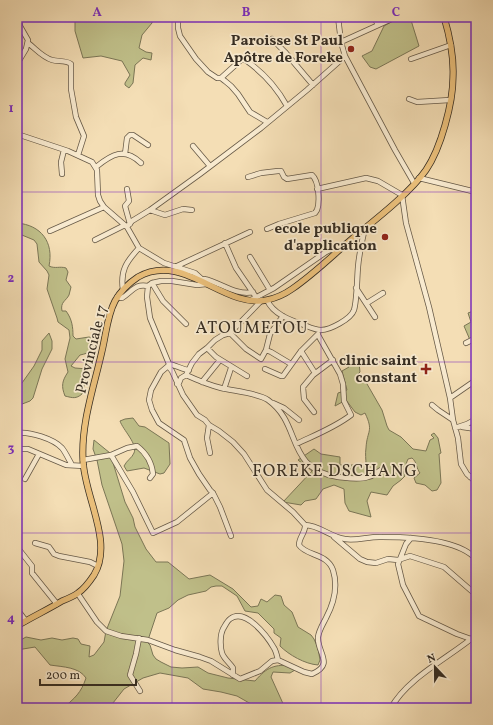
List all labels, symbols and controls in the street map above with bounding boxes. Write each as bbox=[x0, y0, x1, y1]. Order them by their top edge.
text: A bbox=[92, 4, 102, 22]
text: B bbox=[242, 4, 251, 22]
text: C bbox=[392, 4, 400, 22]
place label: Paroisse St Paul Apôtre de Foreke bbox=[224, 31, 343, 69]
marker: Paroisse St Paul Apôtre de Foreke bbox=[346, 44, 356, 54]
text: 1 bbox=[8, 100, 14, 118]
place label: ecole publique d'application bbox=[275, 219, 377, 257]
marker: ecole publique d'application bbox=[380, 232, 390, 242]
text: 2 bbox=[8, 270, 15, 288]
street label: Provinciale 17 bbox=[71, 303, 114, 396]
district label: ATOUMETOU bbox=[196, 317, 308, 340]
place label: clinic saint constant bbox=[339, 351, 417, 389]
marker: clinic saint constant bbox=[420, 363, 432, 375]
text: 3 bbox=[8, 440, 15, 458]
district label: FOREKE DSCHANG bbox=[252, 460, 418, 483]
text: 4 bbox=[7, 610, 15, 628]
north arrow bbox=[415, 647, 455, 687]
text: N bbox=[425, 651, 438, 668]
scale bar bbox=[40, 661, 136, 687]
text: 200 m bbox=[46, 668, 80, 684]

